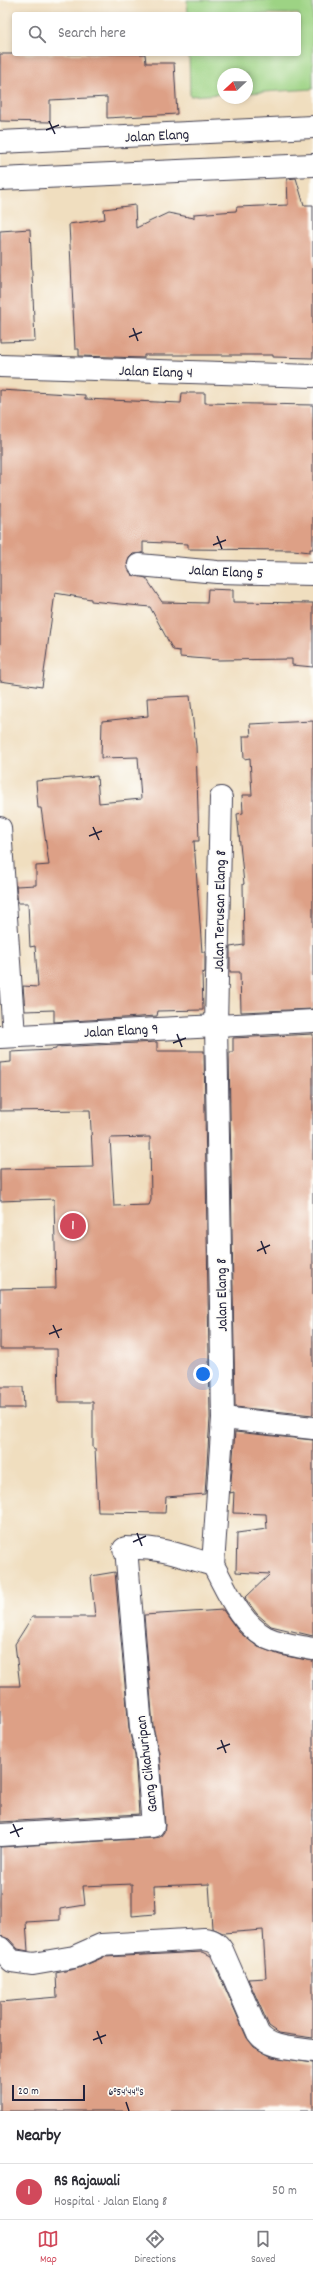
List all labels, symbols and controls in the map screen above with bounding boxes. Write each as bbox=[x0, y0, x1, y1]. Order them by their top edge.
search box bbox=[12, 12, 301, 56]
icon: search bbox=[26, 23, 48, 45]
text: Search here bbox=[58, 23, 126, 45]
north arrow bbox=[217, 68, 253, 104]
street label: Jalan Elang bbox=[124, 124, 190, 150]
street label: Jalan Elang 4 bbox=[119, 361, 193, 385]
street label: Jalan Elang 5 bbox=[188, 560, 264, 586]
street label: Jalan Terusan Elang 8 bbox=[209, 850, 233, 972]
street label: Jalan Elang 9 bbox=[83, 1019, 159, 1045]
pin: 1 bbox=[60, 1211, 86, 1241]
street label: Jalan Elang 8 bbox=[211, 1258, 235, 1332]
your location bbox=[193, 1364, 213, 1384]
street label: Gang Cikahuripan bbox=[131, 1714, 165, 1813]
scale bar bbox=[12, 2083, 85, 2102]
text: 20 m bbox=[18, 2084, 39, 2100]
text: 6°54'44"S bbox=[108, 2086, 144, 2100]
text: Nearby bbox=[16, 2125, 60, 2149]
text: RS Rajawali bbox=[54, 2171, 120, 2193]
text: 1 bbox=[28, 2182, 30, 2201]
text: 50 m bbox=[272, 2182, 297, 2201]
text: Hospital · Jalan Elang 8 bbox=[54, 2193, 167, 2212]
tab: Map bbox=[37, 2228, 59, 2268]
tab: Directions bbox=[134, 2228, 176, 2268]
tab: Saved bbox=[251, 2228, 276, 2268]

